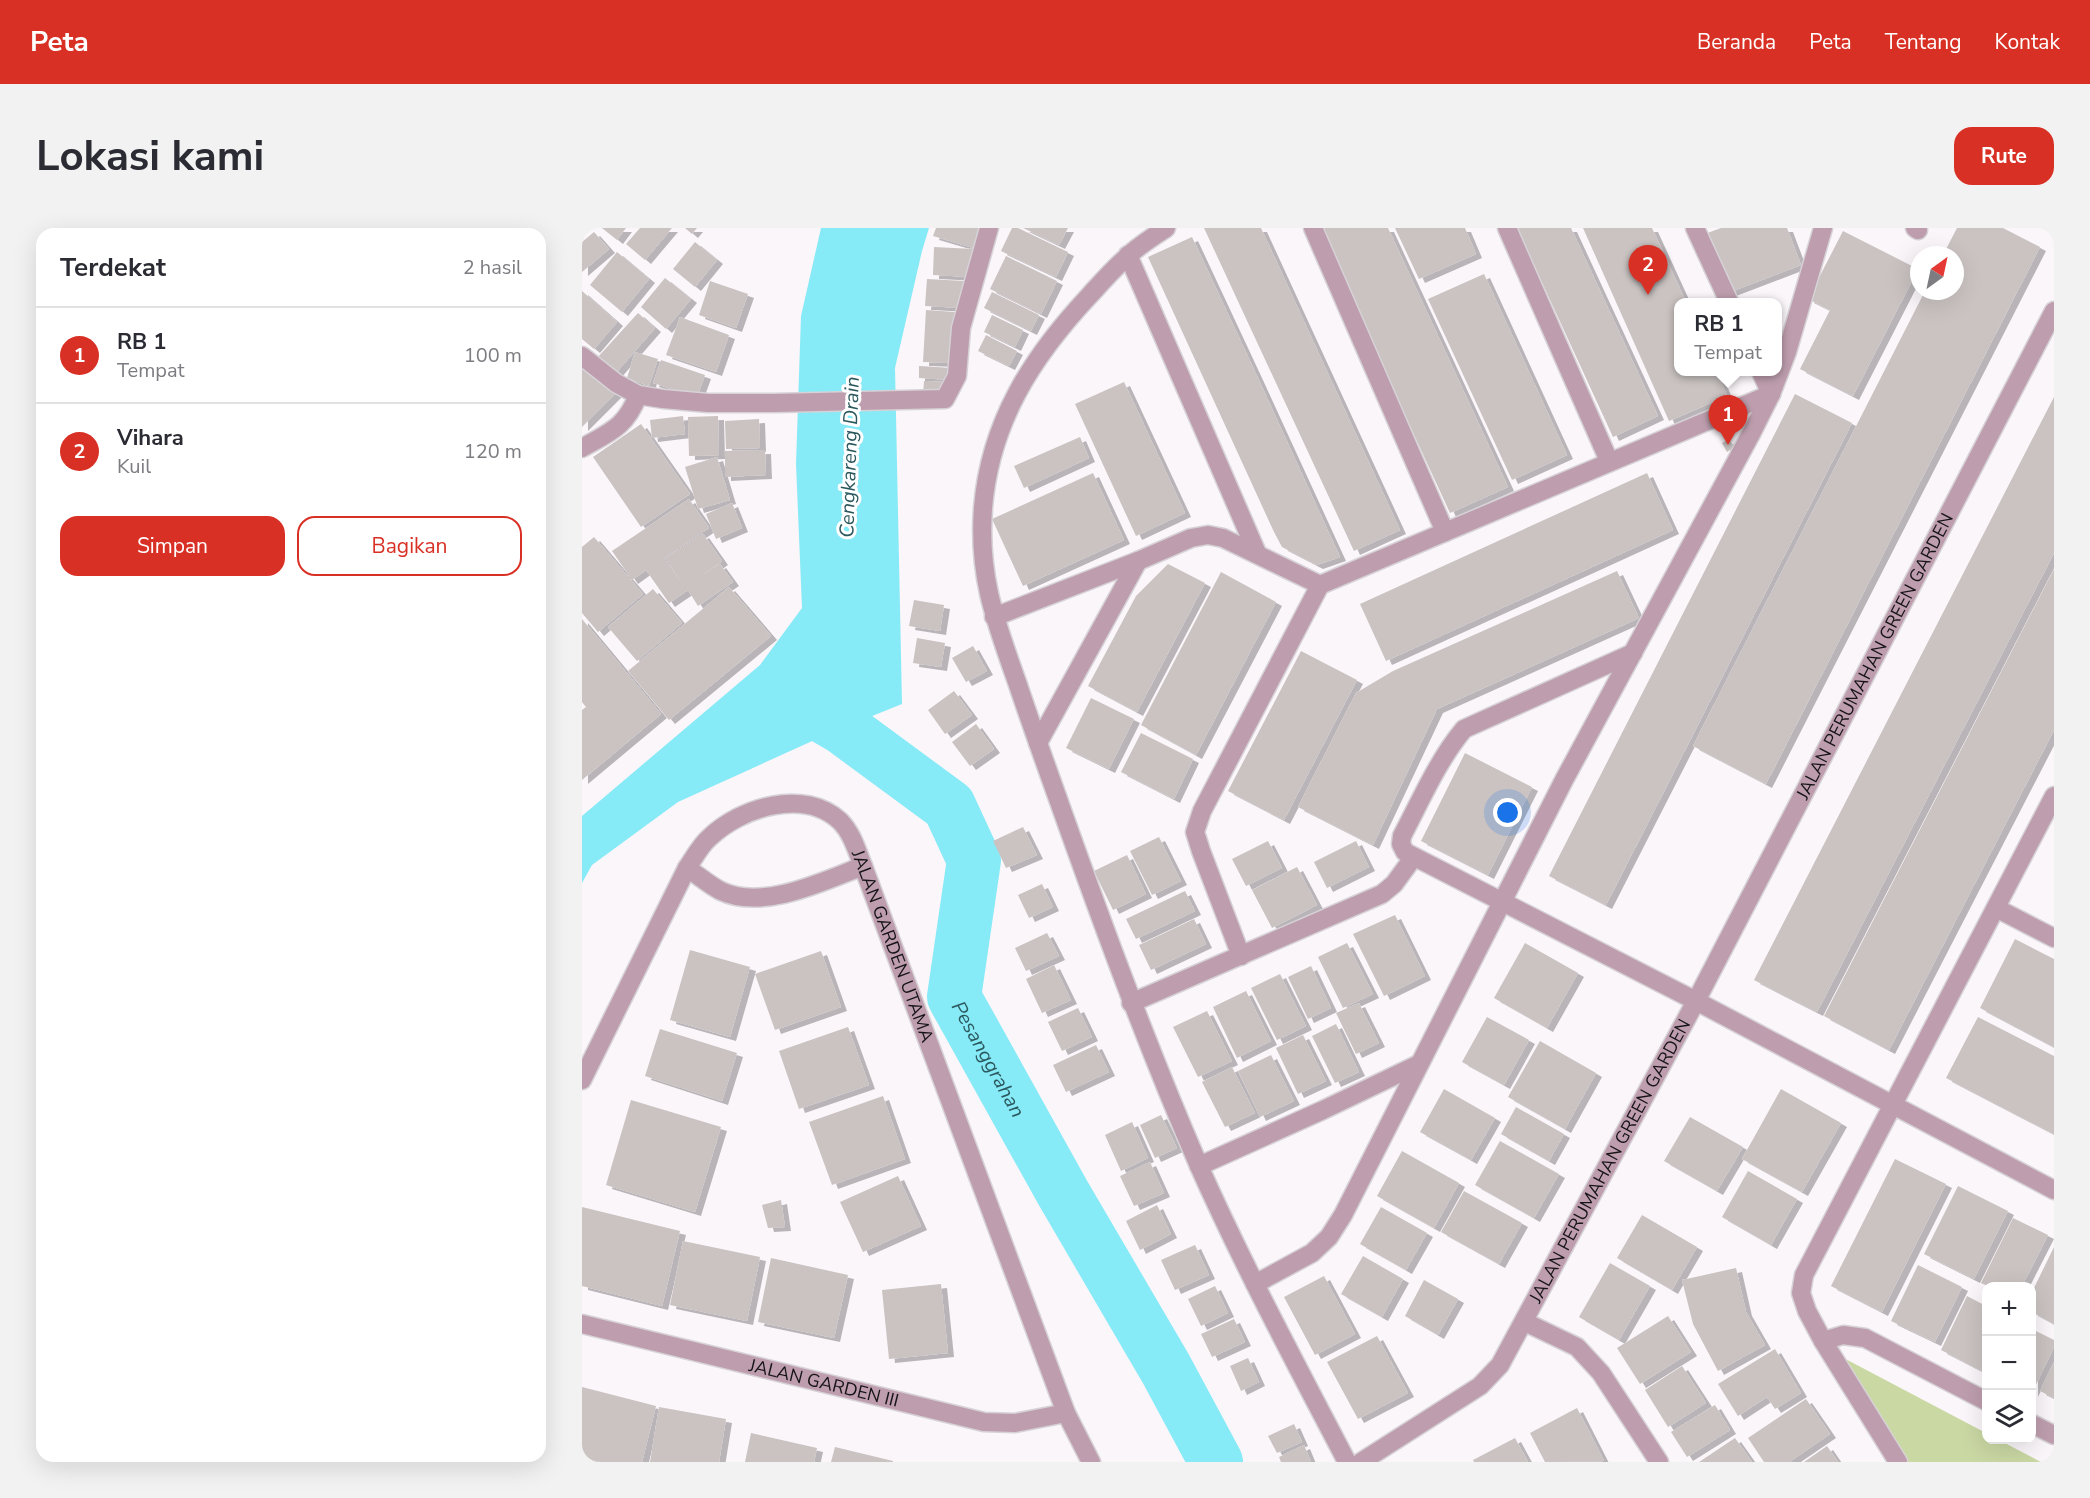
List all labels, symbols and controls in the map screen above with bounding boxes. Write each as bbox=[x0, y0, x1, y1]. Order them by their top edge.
text: Peta bbox=[30, 23, 89, 61]
text: Beranda bbox=[1697, 28, 1776, 56]
text: Peta bbox=[1809, 28, 1852, 56]
text: Tentang bbox=[1885, 28, 1962, 56]
text: Kontak bbox=[1995, 28, 2060, 56]
button: Rute bbox=[1954, 127, 2054, 185]
text: Lokasi kami bbox=[36, 128, 264, 185]
pin: 2 bbox=[1628, 245, 1668, 295]
north arrow bbox=[1910, 246, 1964, 300]
text: Terdekat bbox=[60, 250, 166, 285]
text: 2 hasil bbox=[463, 254, 522, 281]
popup bbox=[1674, 298, 1782, 376]
text: RB 1 bbox=[1694, 309, 1744, 339]
text: RB 1 bbox=[117, 327, 166, 357]
text: Tempat bbox=[1694, 339, 1762, 366]
text: 1 bbox=[74, 342, 86, 369]
text: 100 m bbox=[464, 342, 522, 369]
text: Tempat bbox=[117, 357, 185, 384]
water label: Cengkareng Drain bbox=[833, 376, 866, 538]
pin: 1 bbox=[1708, 396, 1748, 445]
text: Vihara bbox=[117, 423, 184, 453]
text: 2 bbox=[74, 438, 86, 465]
text: 120 m bbox=[464, 438, 522, 465]
text: Kuil bbox=[117, 453, 151, 480]
street label: JALAN PERUMAHAN GREEN GARDEN bbox=[1790, 509, 1959, 804]
button: Simpan bbox=[60, 516, 285, 576]
button: Bagikan bbox=[297, 516, 522, 576]
your location bbox=[1493, 798, 1522, 827]
street label: JALAN GARDEN UTAMA bbox=[846, 845, 939, 1046]
water label: Pesanggrahan bbox=[945, 996, 1031, 1122]
street label: JALAN PERUMAHAN GREEN GARDEN bbox=[1523, 1015, 1696, 1308]
map controls bbox=[1982, 1282, 2036, 1444]
button: + bbox=[1982, 1282, 2036, 1336]
button: − bbox=[1982, 1336, 2036, 1390]
street label: JALAN GARDEN III bbox=[746, 1353, 901, 1413]
button: layers bbox=[1982, 1390, 2036, 1444]

